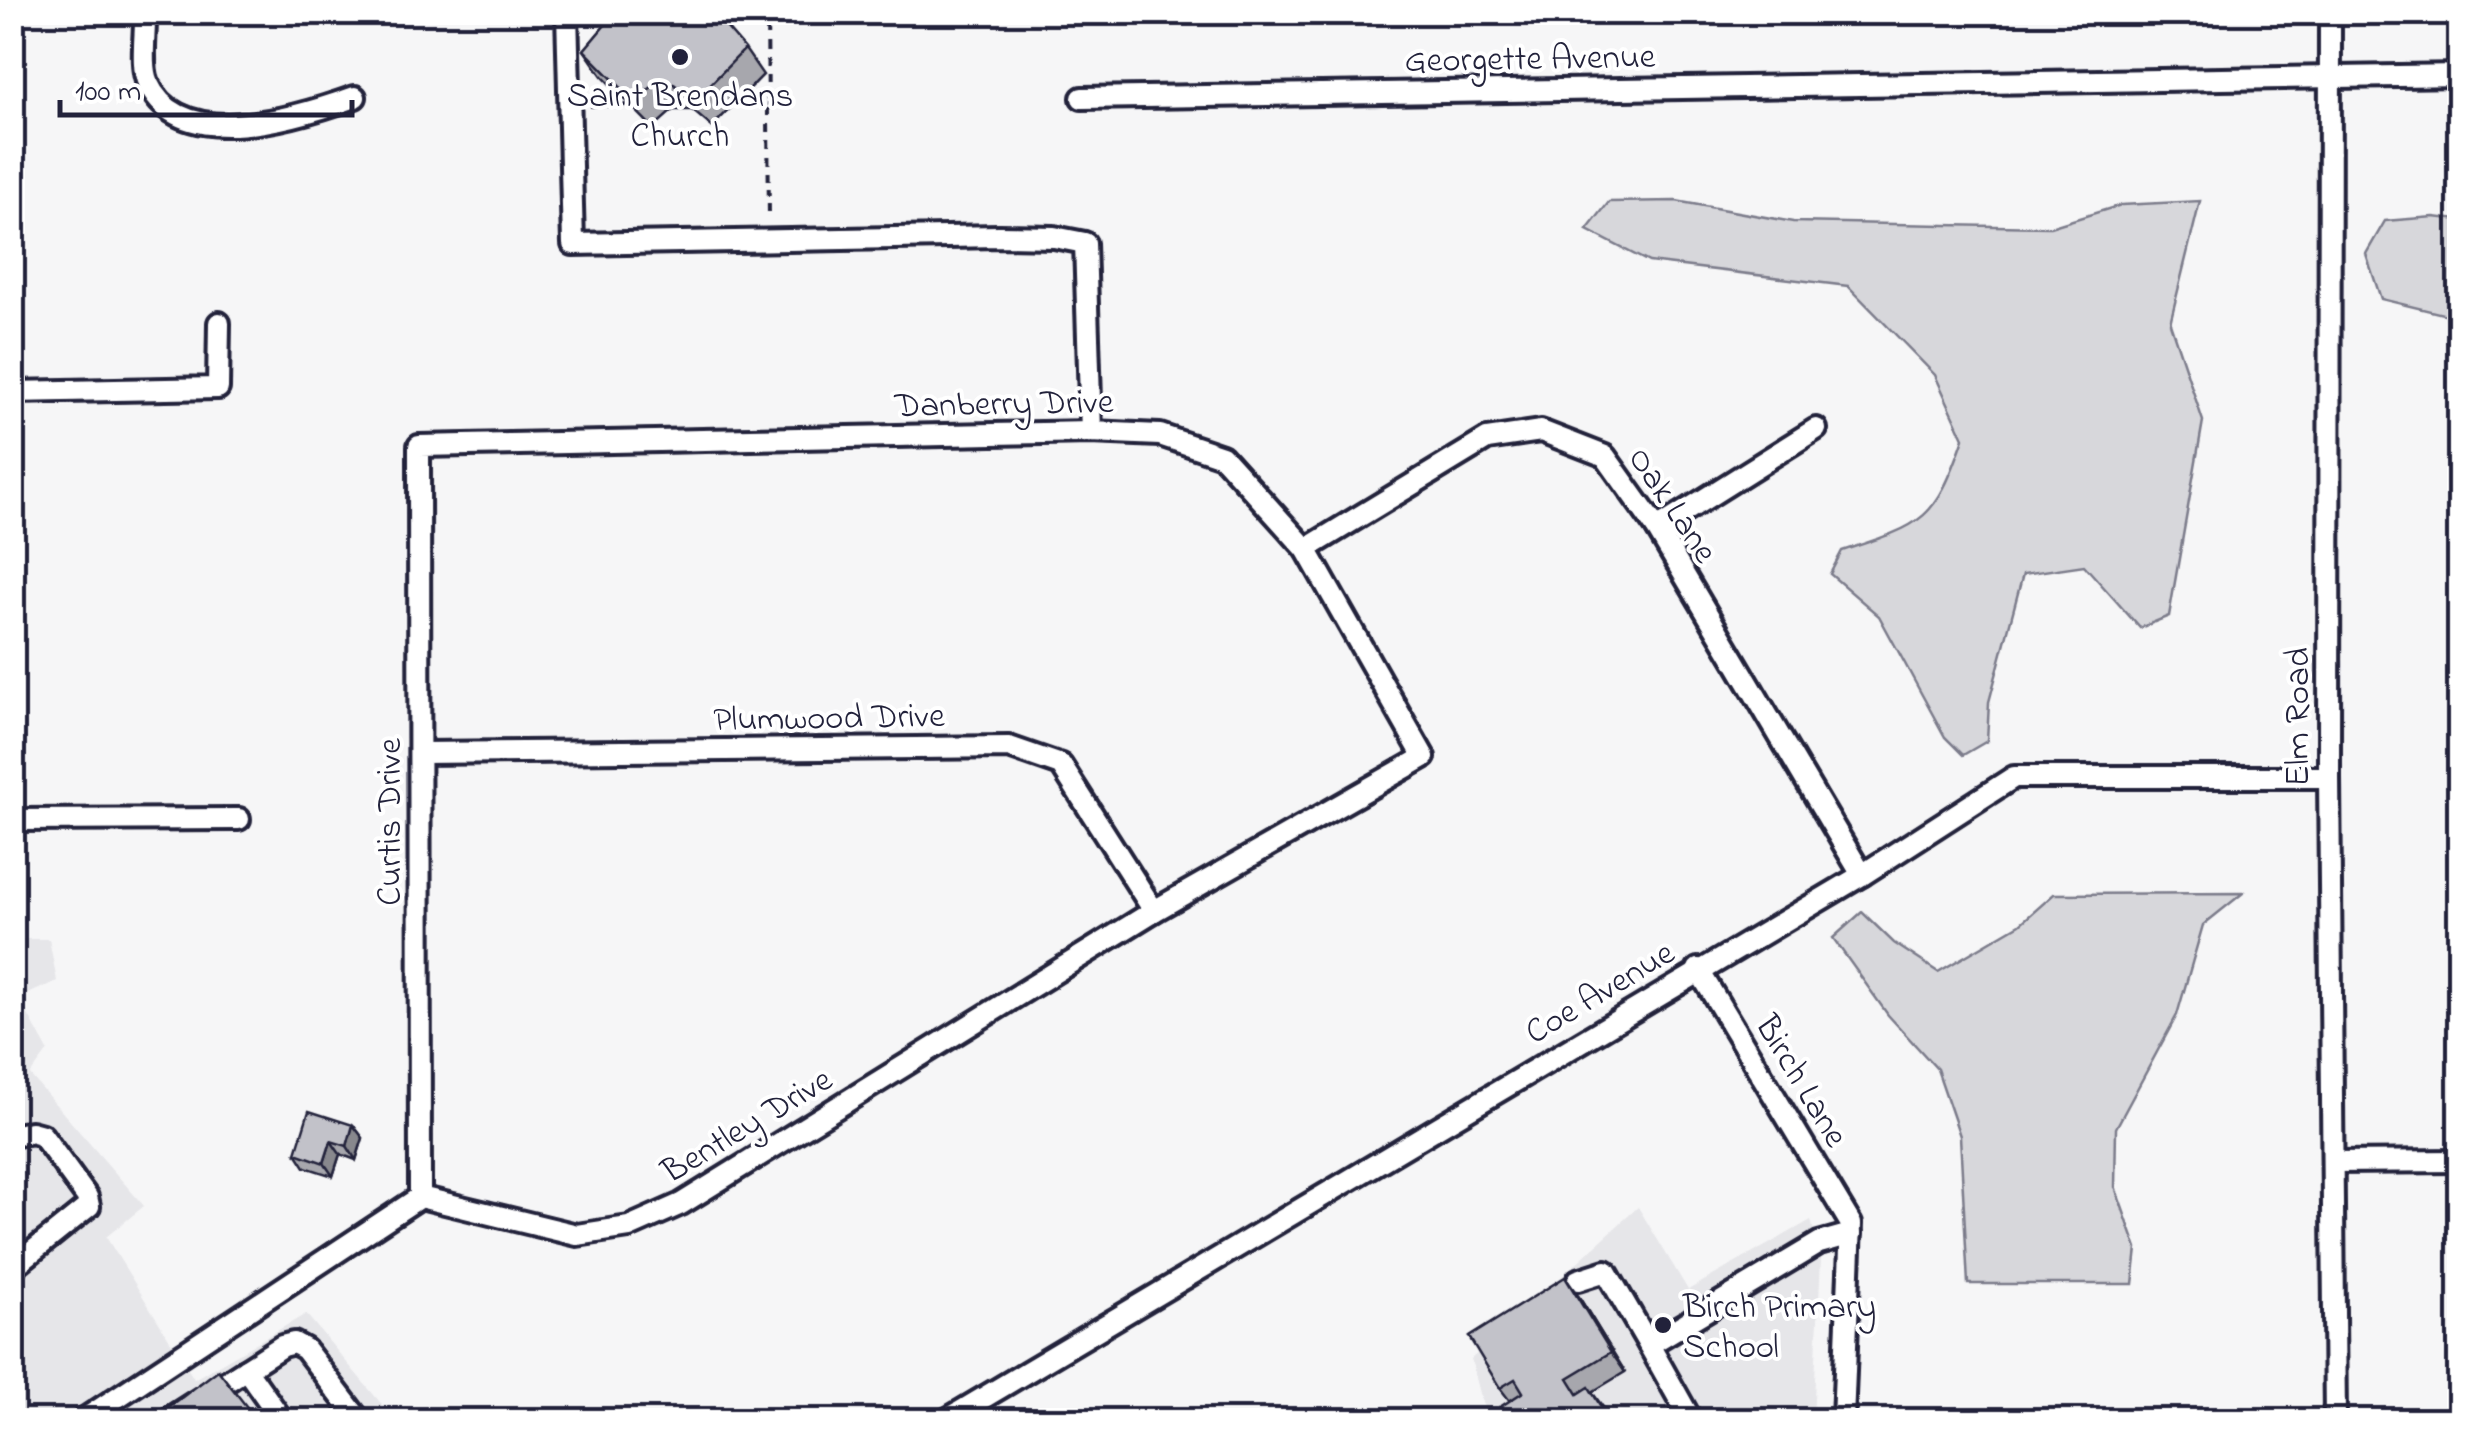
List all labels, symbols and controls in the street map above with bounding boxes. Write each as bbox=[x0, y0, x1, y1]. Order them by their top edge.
street label: Georgette Avenue bbox=[1404, 33, 1656, 88]
marker: Saint Brendans Church bbox=[669, 46, 691, 68]
scale bar bbox=[60, 55, 352, 117]
text: 100 m bbox=[75, 71, 141, 115]
place label: Saint Brendans Church bbox=[567, 72, 793, 163]
street label: Danberry Drive bbox=[893, 378, 1114, 433]
street label: Oak Lane bbox=[1613, 437, 1729, 575]
street label: Elm Road bbox=[2274, 647, 2325, 787]
street label: Plumwood Drive bbox=[713, 692, 946, 747]
street label: Curtis Drive bbox=[366, 738, 417, 906]
street label: Coe Avenue bbox=[1516, 929, 1686, 1059]
street label: Birch Lane bbox=[1740, 1005, 1860, 1158]
street label: Bentley Drive bbox=[652, 1056, 843, 1199]
place label: Birch Primary School bbox=[1682, 1283, 1876, 1374]
marker: Birch Primary School bbox=[1652, 1314, 1674, 1336]

